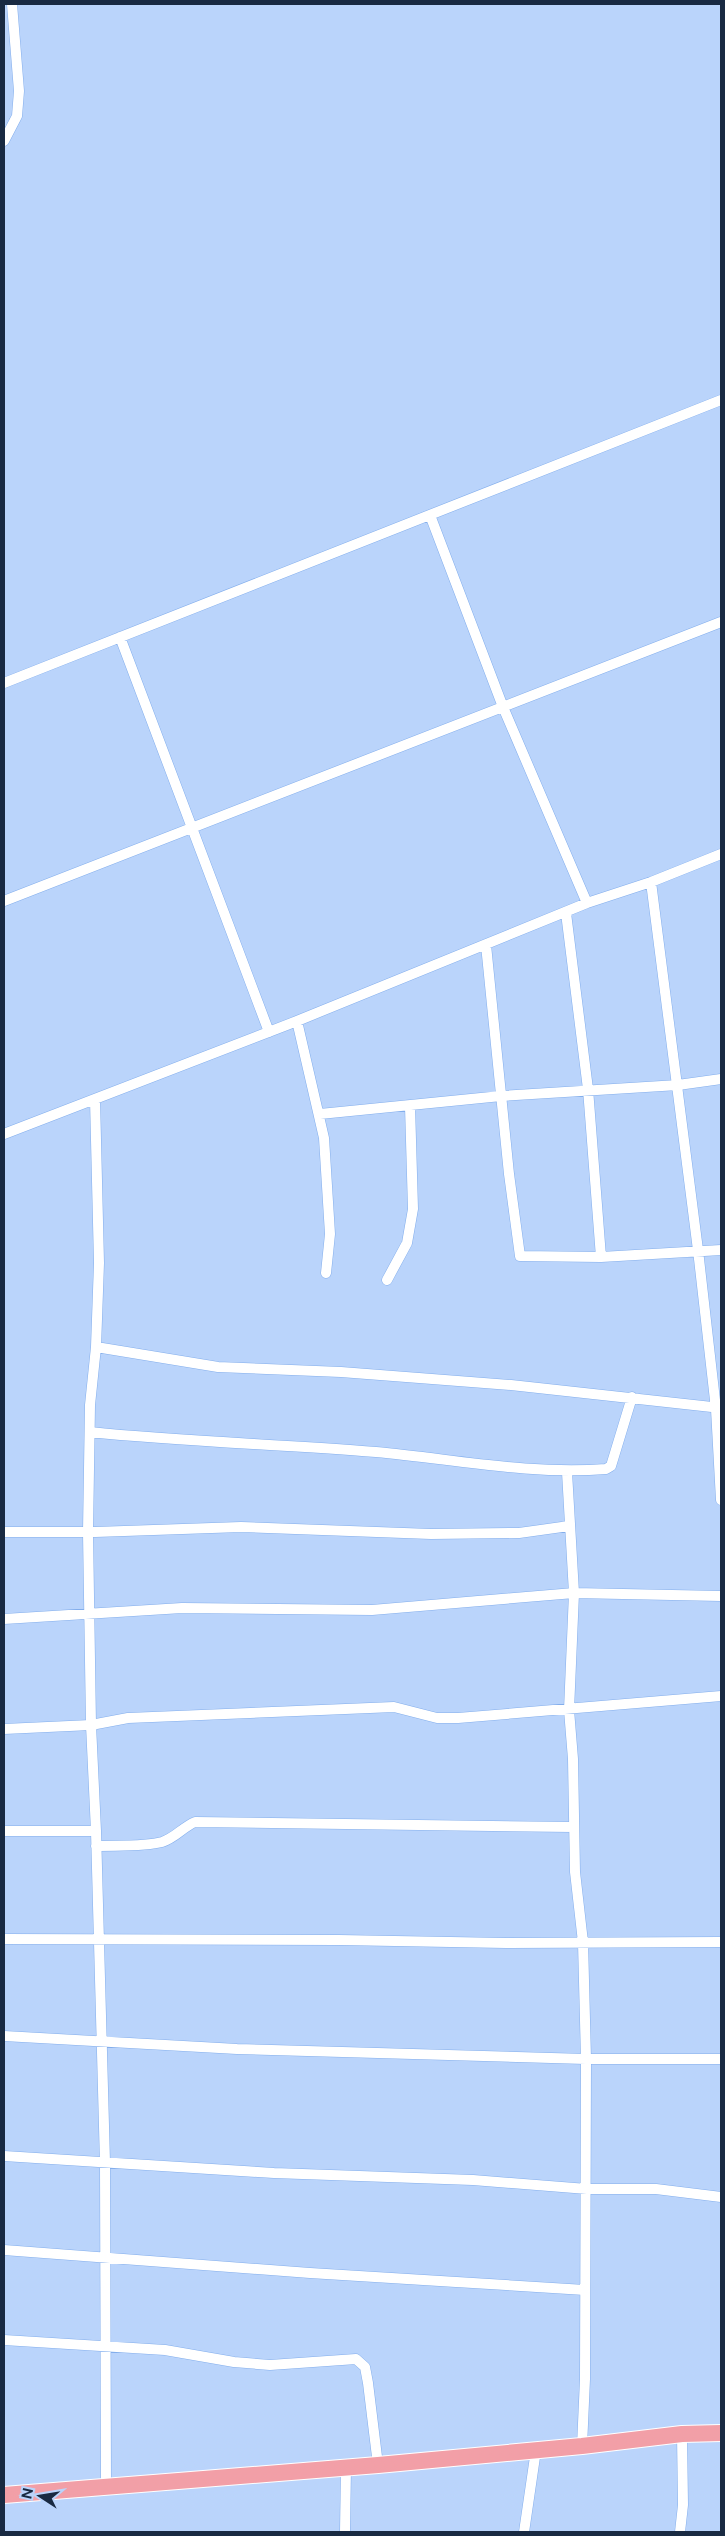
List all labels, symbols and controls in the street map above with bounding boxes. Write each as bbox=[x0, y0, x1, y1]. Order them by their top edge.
north arrow bbox=[15, 2471, 65, 2521]
text: N bbox=[18, 2486, 36, 2500]

